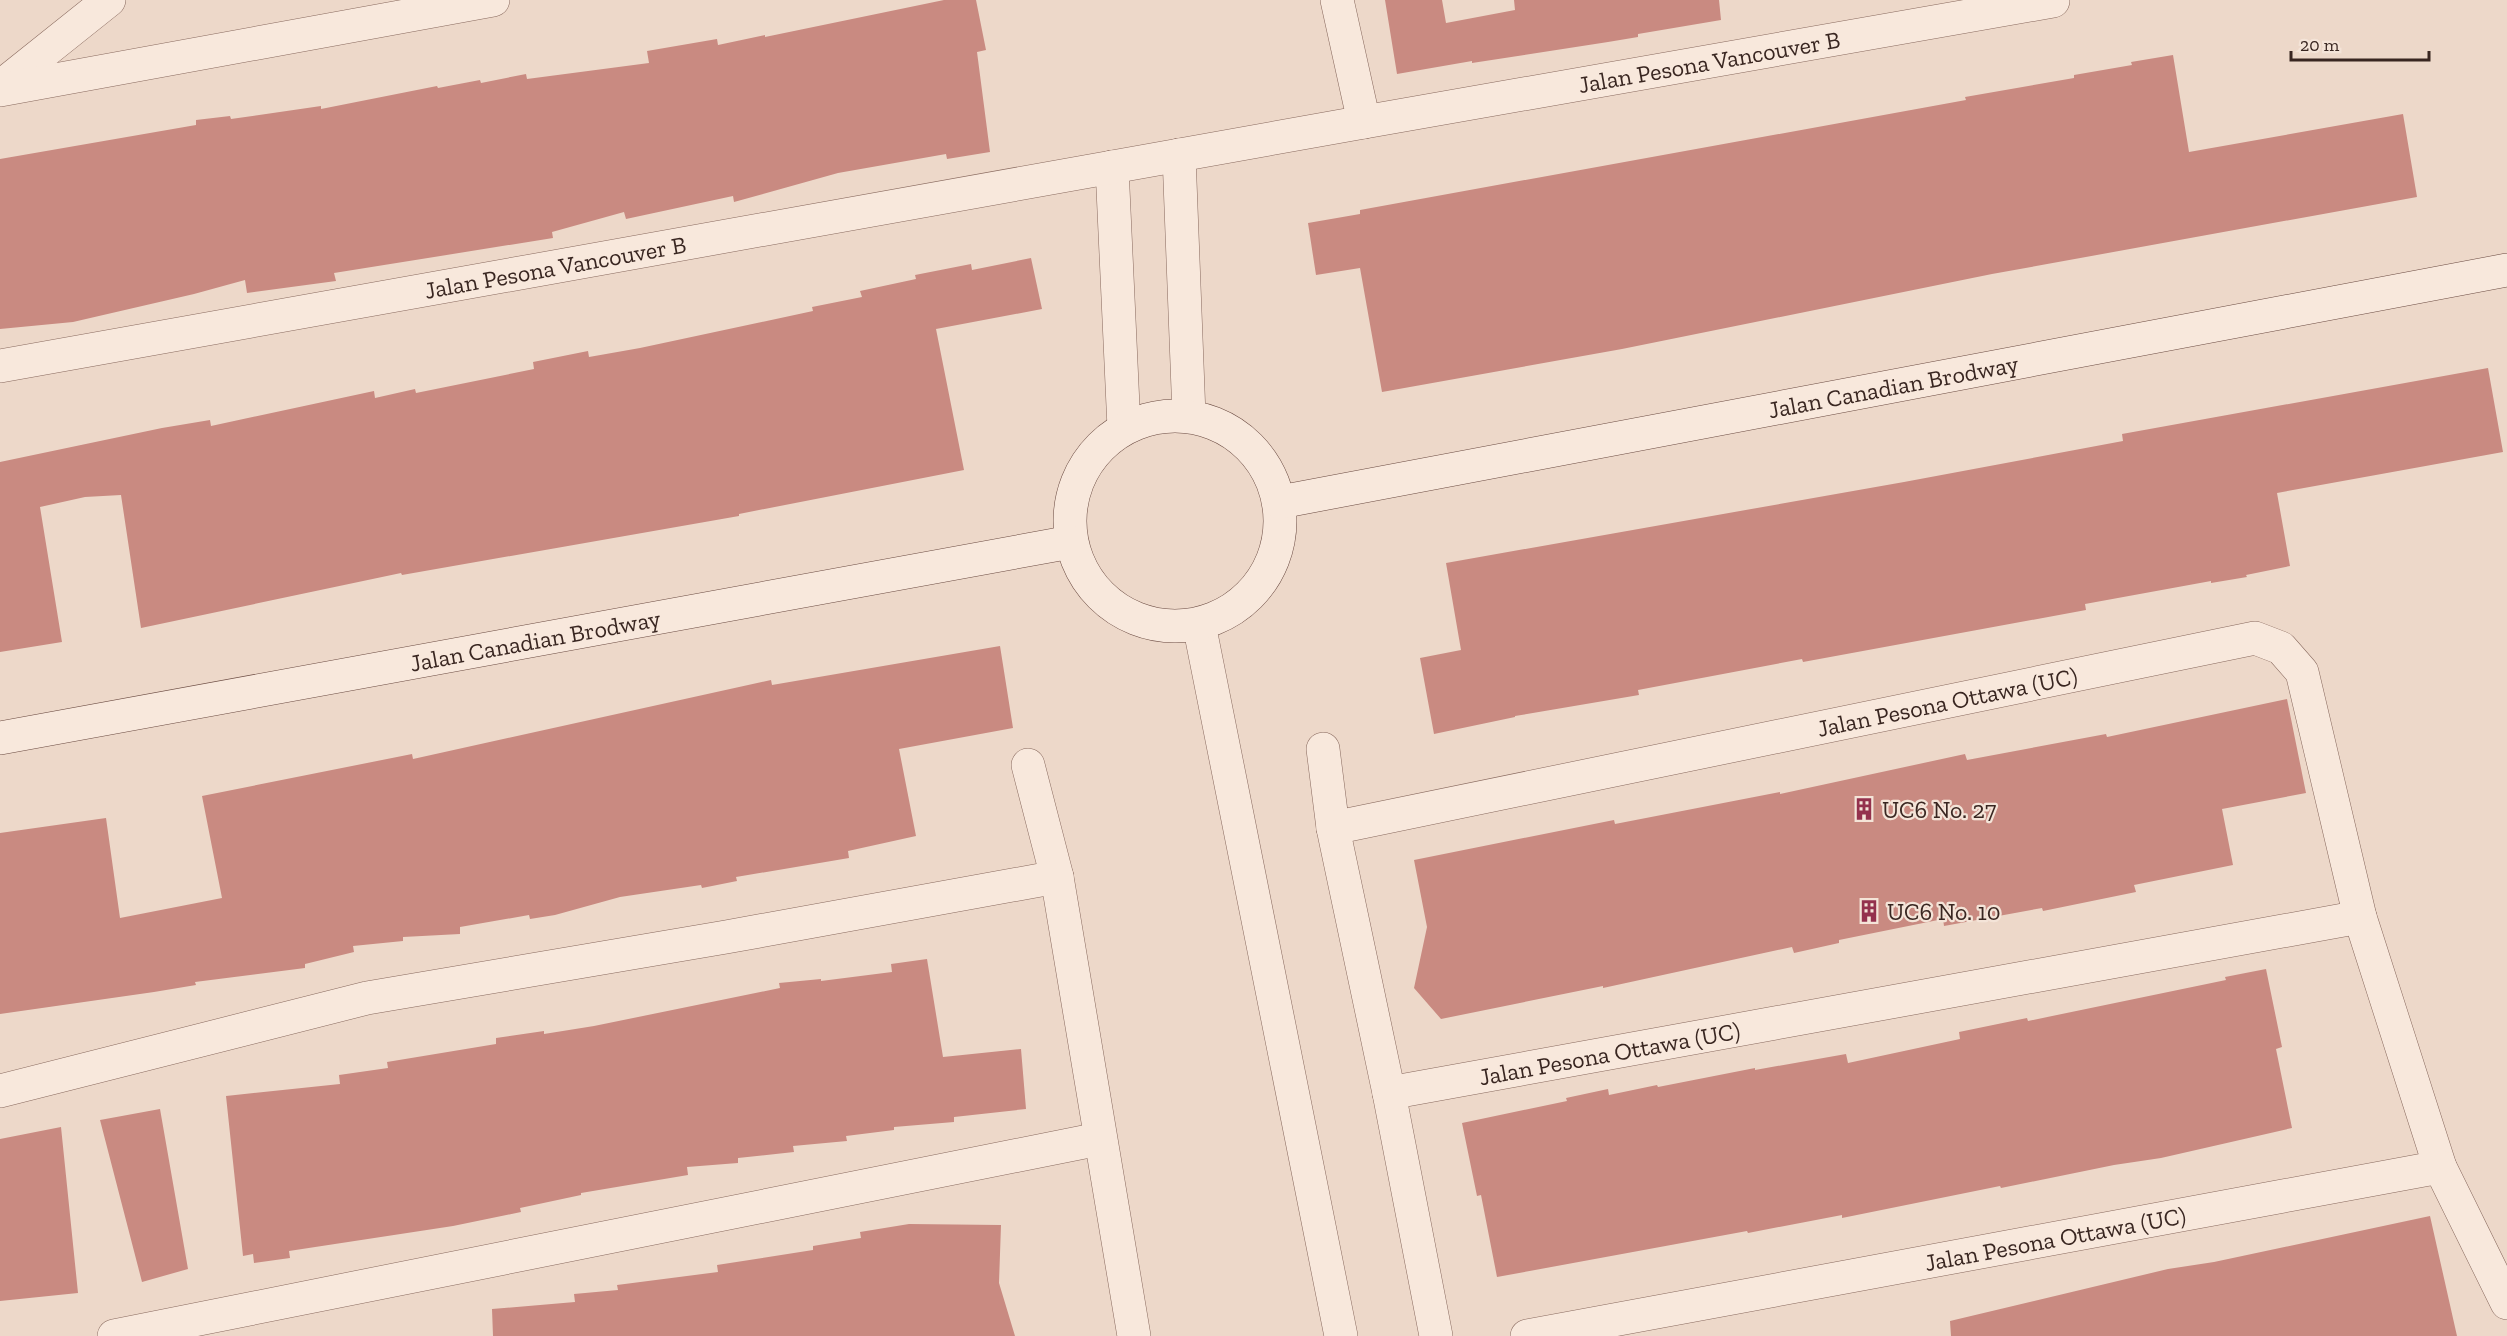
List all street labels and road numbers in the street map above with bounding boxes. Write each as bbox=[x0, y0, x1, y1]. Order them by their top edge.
street label: Jalan Pesona Vancouver B bbox=[1576, 24, 1842, 99]
street label: Jalan Pesona Vancouver B bbox=[422, 229, 688, 304]
street label: Jalan Canadian Brodway bbox=[1766, 348, 2021, 424]
street label: Jalan Canadian Brodway bbox=[408, 603, 663, 677]
street label: Jalan Pesona Ottawa (UC) bbox=[1814, 661, 2080, 742]
street label: Jalan Pesona Ottawa (UC) bbox=[1476, 1015, 1742, 1091]
street label: Jalan Pesona Ottawa (UC) bbox=[1922, 1200, 2188, 1277]

